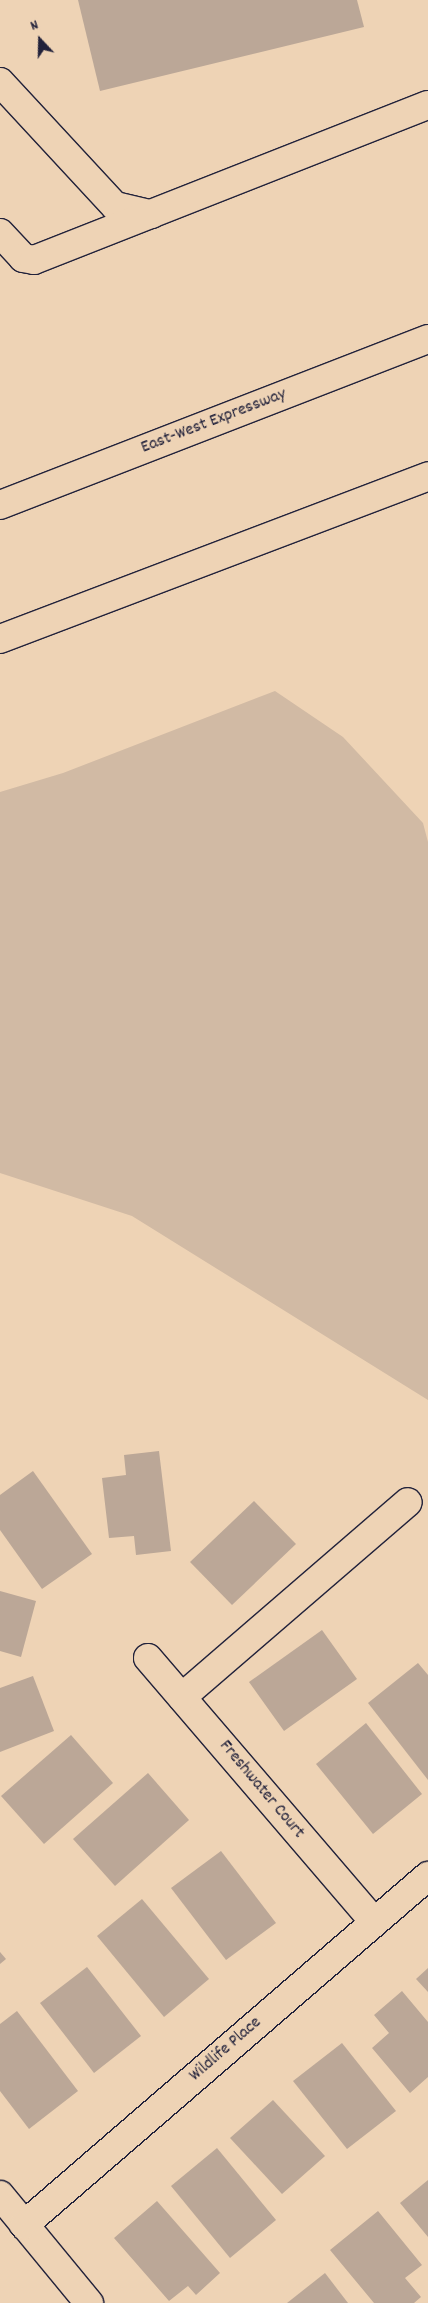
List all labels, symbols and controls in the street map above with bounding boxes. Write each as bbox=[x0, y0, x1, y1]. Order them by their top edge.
north arrow bbox=[15, 15, 65, 65]
text: N bbox=[28, 15, 41, 37]
street label: East-West Expressway bbox=[138, 384, 290, 460]
street label: Freshwater Court bbox=[214, 1736, 308, 1844]
street label: Wildlife Place bbox=[186, 2013, 266, 2087]

